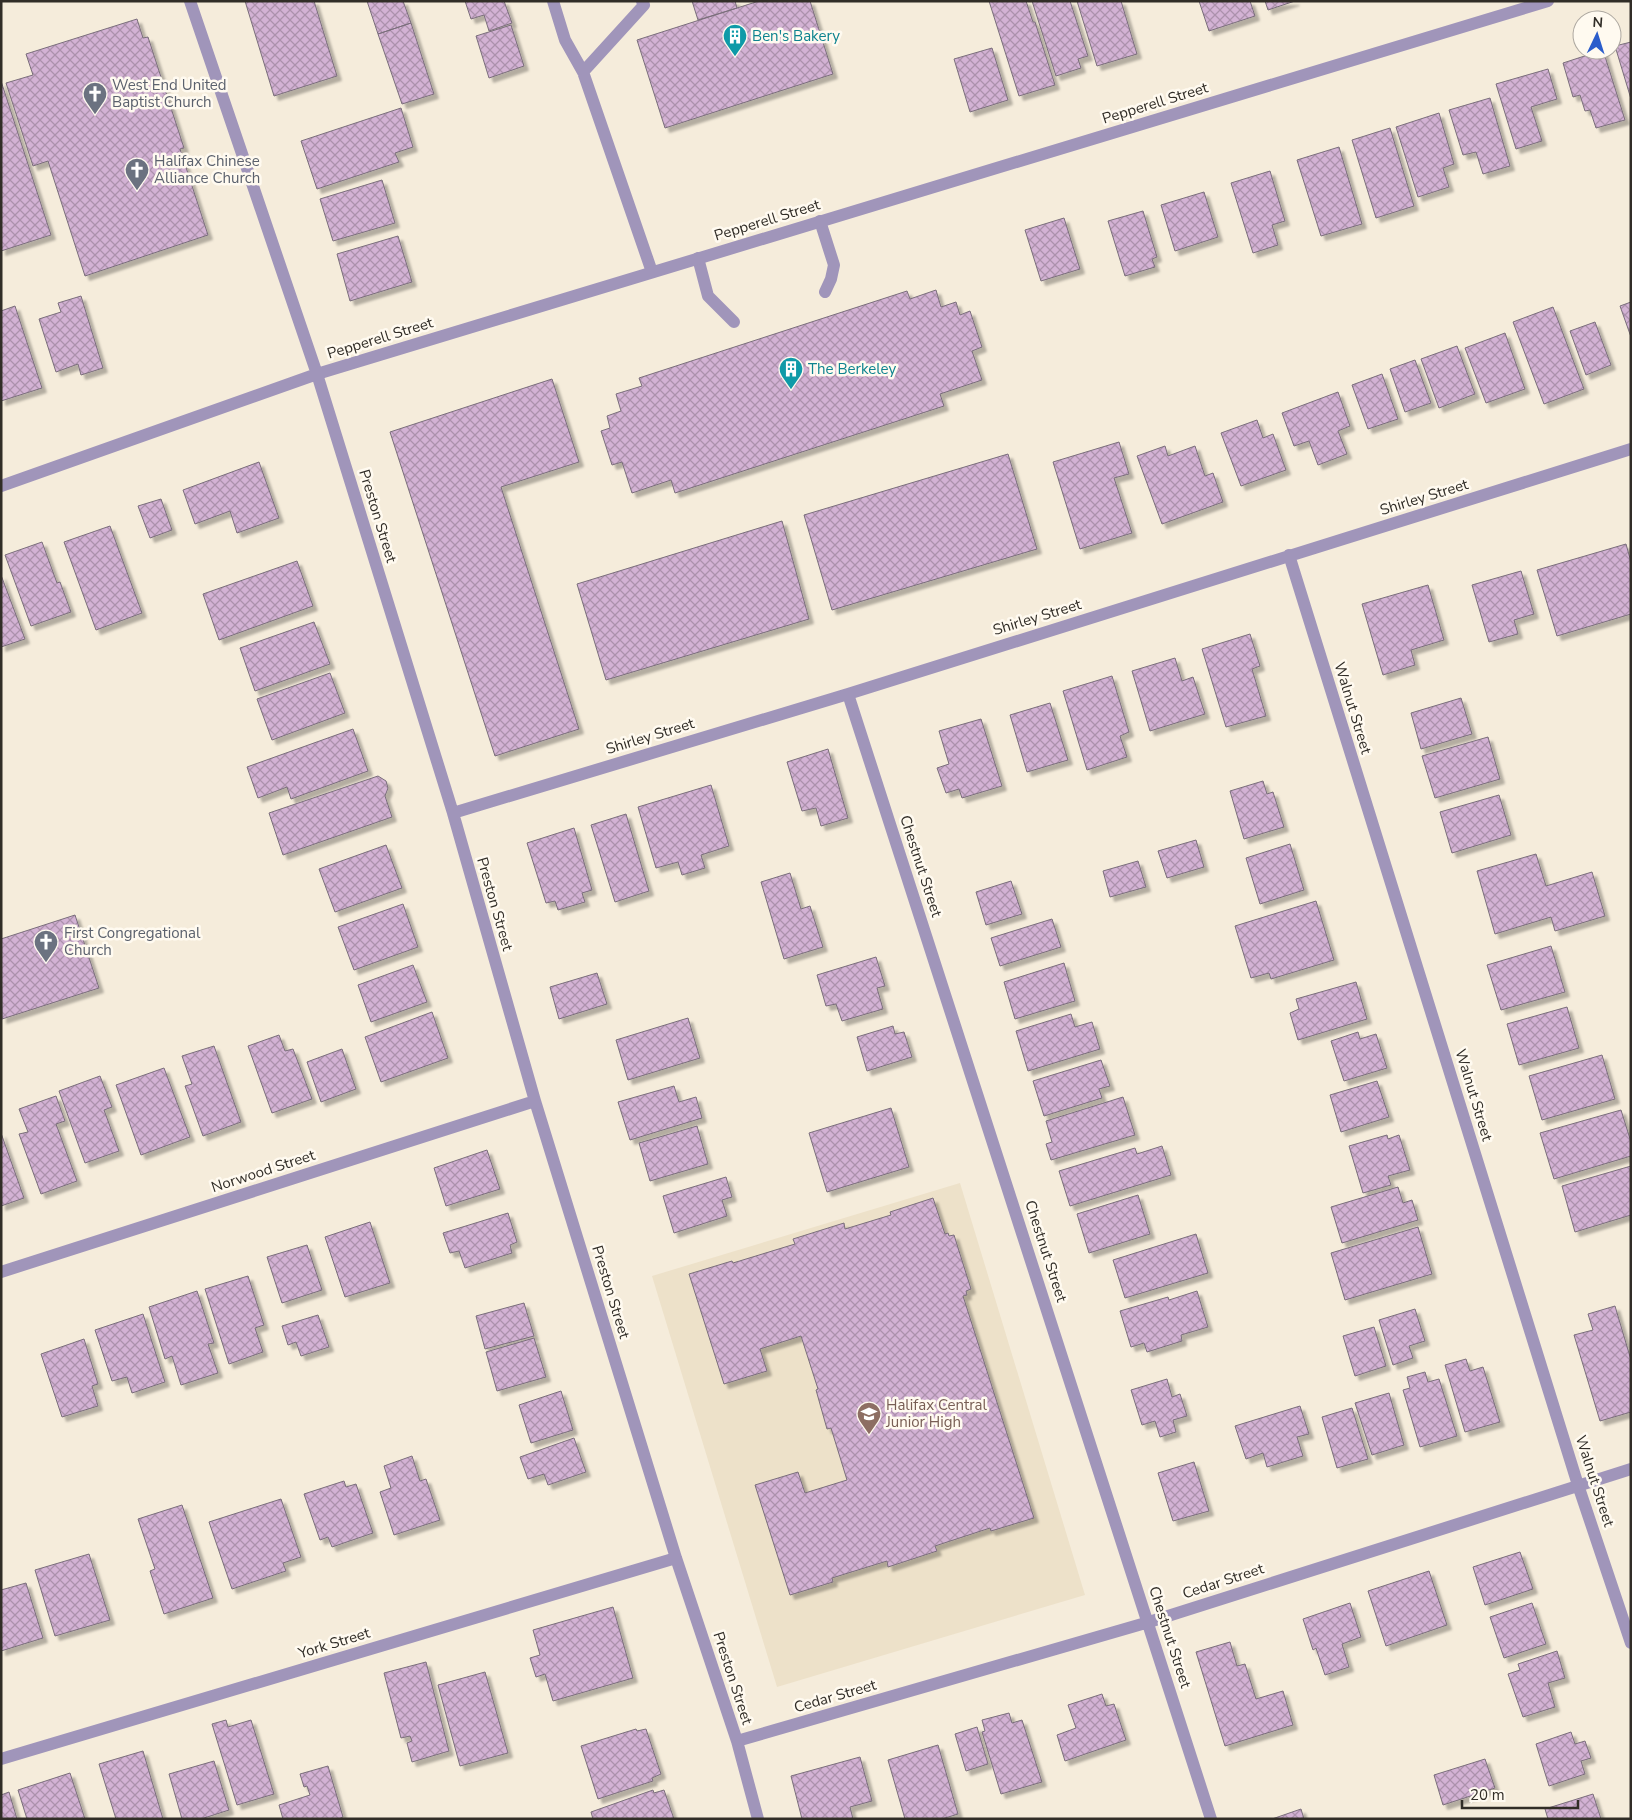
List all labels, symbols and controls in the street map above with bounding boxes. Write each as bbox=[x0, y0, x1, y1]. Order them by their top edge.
north arrow bbox=[1572, 10, 1622, 60]
text: N bbox=[1592, 13, 1604, 32]
building icon: Ben's Bakery bbox=[722, 23, 748, 57]
place label: Ben's Bakery bbox=[752, 26, 840, 46]
place label: West End United Baptist Church bbox=[112, 75, 227, 112]
street label: Pepperell Street bbox=[1100, 77, 1211, 129]
church icon: West End United Baptist Church bbox=[82, 81, 108, 115]
place label: Halifax Chinese Alliance Church bbox=[154, 151, 260, 188]
church icon: Halifax Chinese Alliance Church bbox=[124, 157, 150, 191]
street label: Pepperell Street bbox=[712, 194, 823, 246]
street label: Pepperell Street bbox=[325, 312, 436, 364]
building icon: The Berkeley bbox=[778, 356, 804, 390]
place label: The Berkeley bbox=[808, 359, 896, 379]
street label: Preston Street bbox=[354, 467, 402, 566]
street label: Shirley Street bbox=[1377, 474, 1471, 520]
street label: Shirley Street bbox=[990, 594, 1084, 640]
street label: Walnut Street bbox=[1330, 660, 1377, 757]
street label: Shirley Street bbox=[603, 713, 697, 759]
street label: Chestnut Street bbox=[895, 813, 947, 920]
street label: Preston Street bbox=[472, 855, 518, 954]
place label: First Congregational Church bbox=[64, 923, 201, 960]
church icon: First Congregational Church bbox=[33, 929, 59, 963]
street label: Walnut Street bbox=[1451, 1047, 1498, 1144]
street label: Norwood Street bbox=[209, 1145, 318, 1197]
street label: Chestnut Street bbox=[1020, 1198, 1072, 1305]
street label: Preston Street bbox=[587, 1243, 635, 1342]
place label: Halifax Central Junior High bbox=[885, 1395, 987, 1432]
school or university icon: Halifax Central Junior High bbox=[856, 1401, 882, 1435]
street label: Walnut Street bbox=[1571, 1433, 1619, 1530]
street label: Cedar Street bbox=[1180, 1558, 1267, 1604]
street label: Chestnut Street bbox=[1144, 1584, 1196, 1691]
street label: York Street bbox=[295, 1622, 373, 1664]
street label: Preston Street bbox=[709, 1629, 758, 1728]
street label: Cedar Street bbox=[792, 1675, 879, 1717]
scale bar bbox=[1462, 1778, 1578, 1810]
text: 20 m bbox=[1470, 1785, 1505, 1805]

